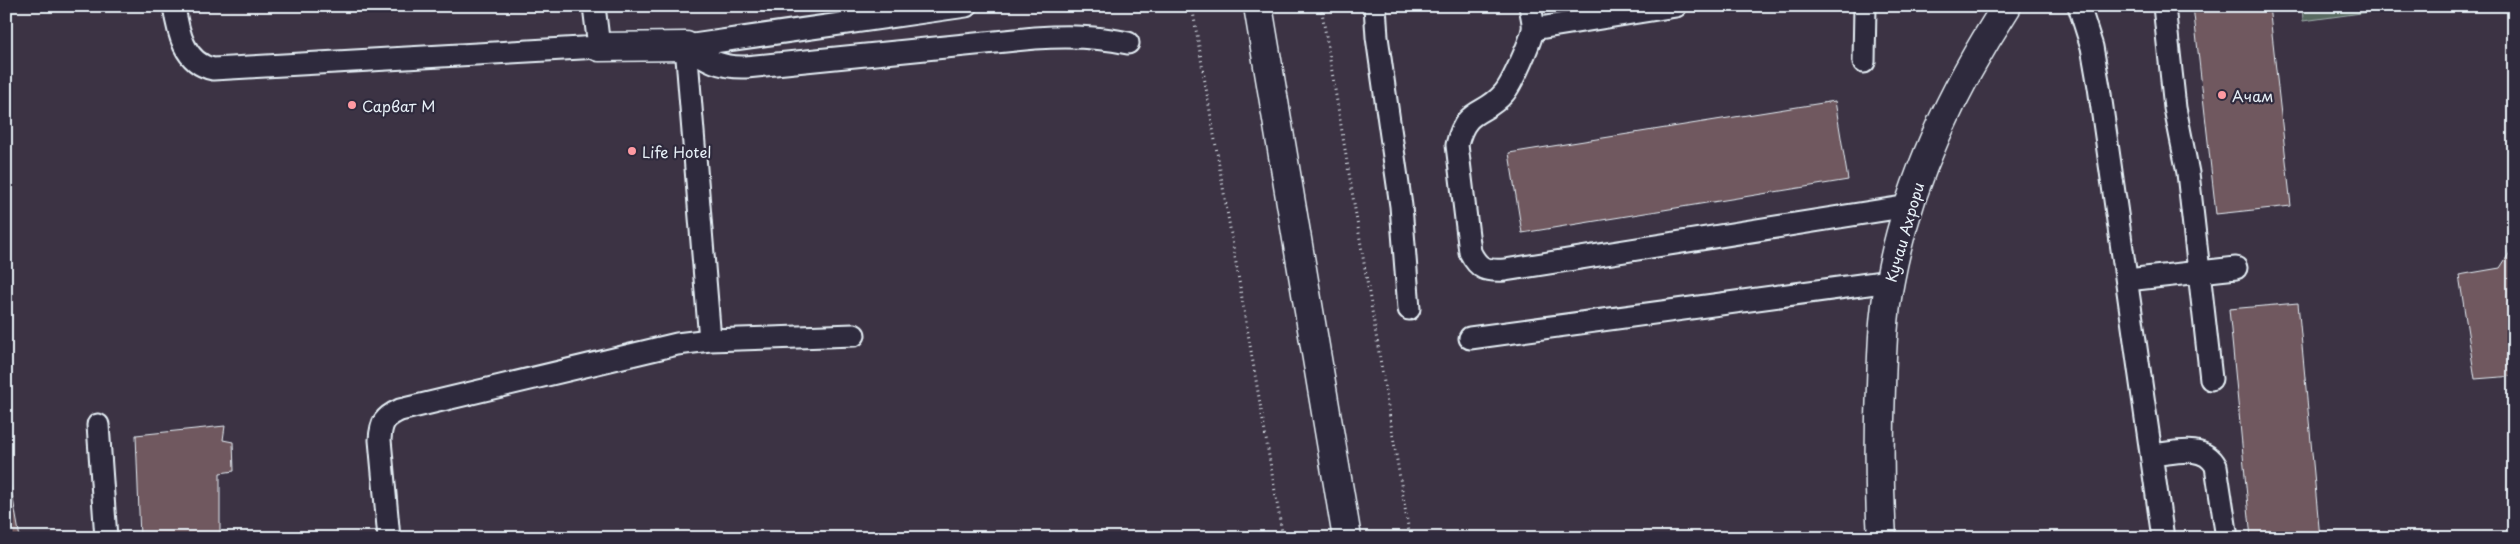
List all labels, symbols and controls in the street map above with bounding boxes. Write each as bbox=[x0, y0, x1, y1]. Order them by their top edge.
place label: Ачам bbox=[2232, 84, 2274, 107]
marker: Ачам bbox=[2216, 89, 2228, 101]
place label: Сарват М bbox=[362, 94, 435, 117]
marker: Сарват М bbox=[346, 99, 358, 111]
place label: Life Hotel bbox=[642, 140, 711, 163]
marker: Life Hotel bbox=[626, 145, 638, 157]
street label: Кучаи Ахрори bbox=[1879, 179, 1929, 285]

